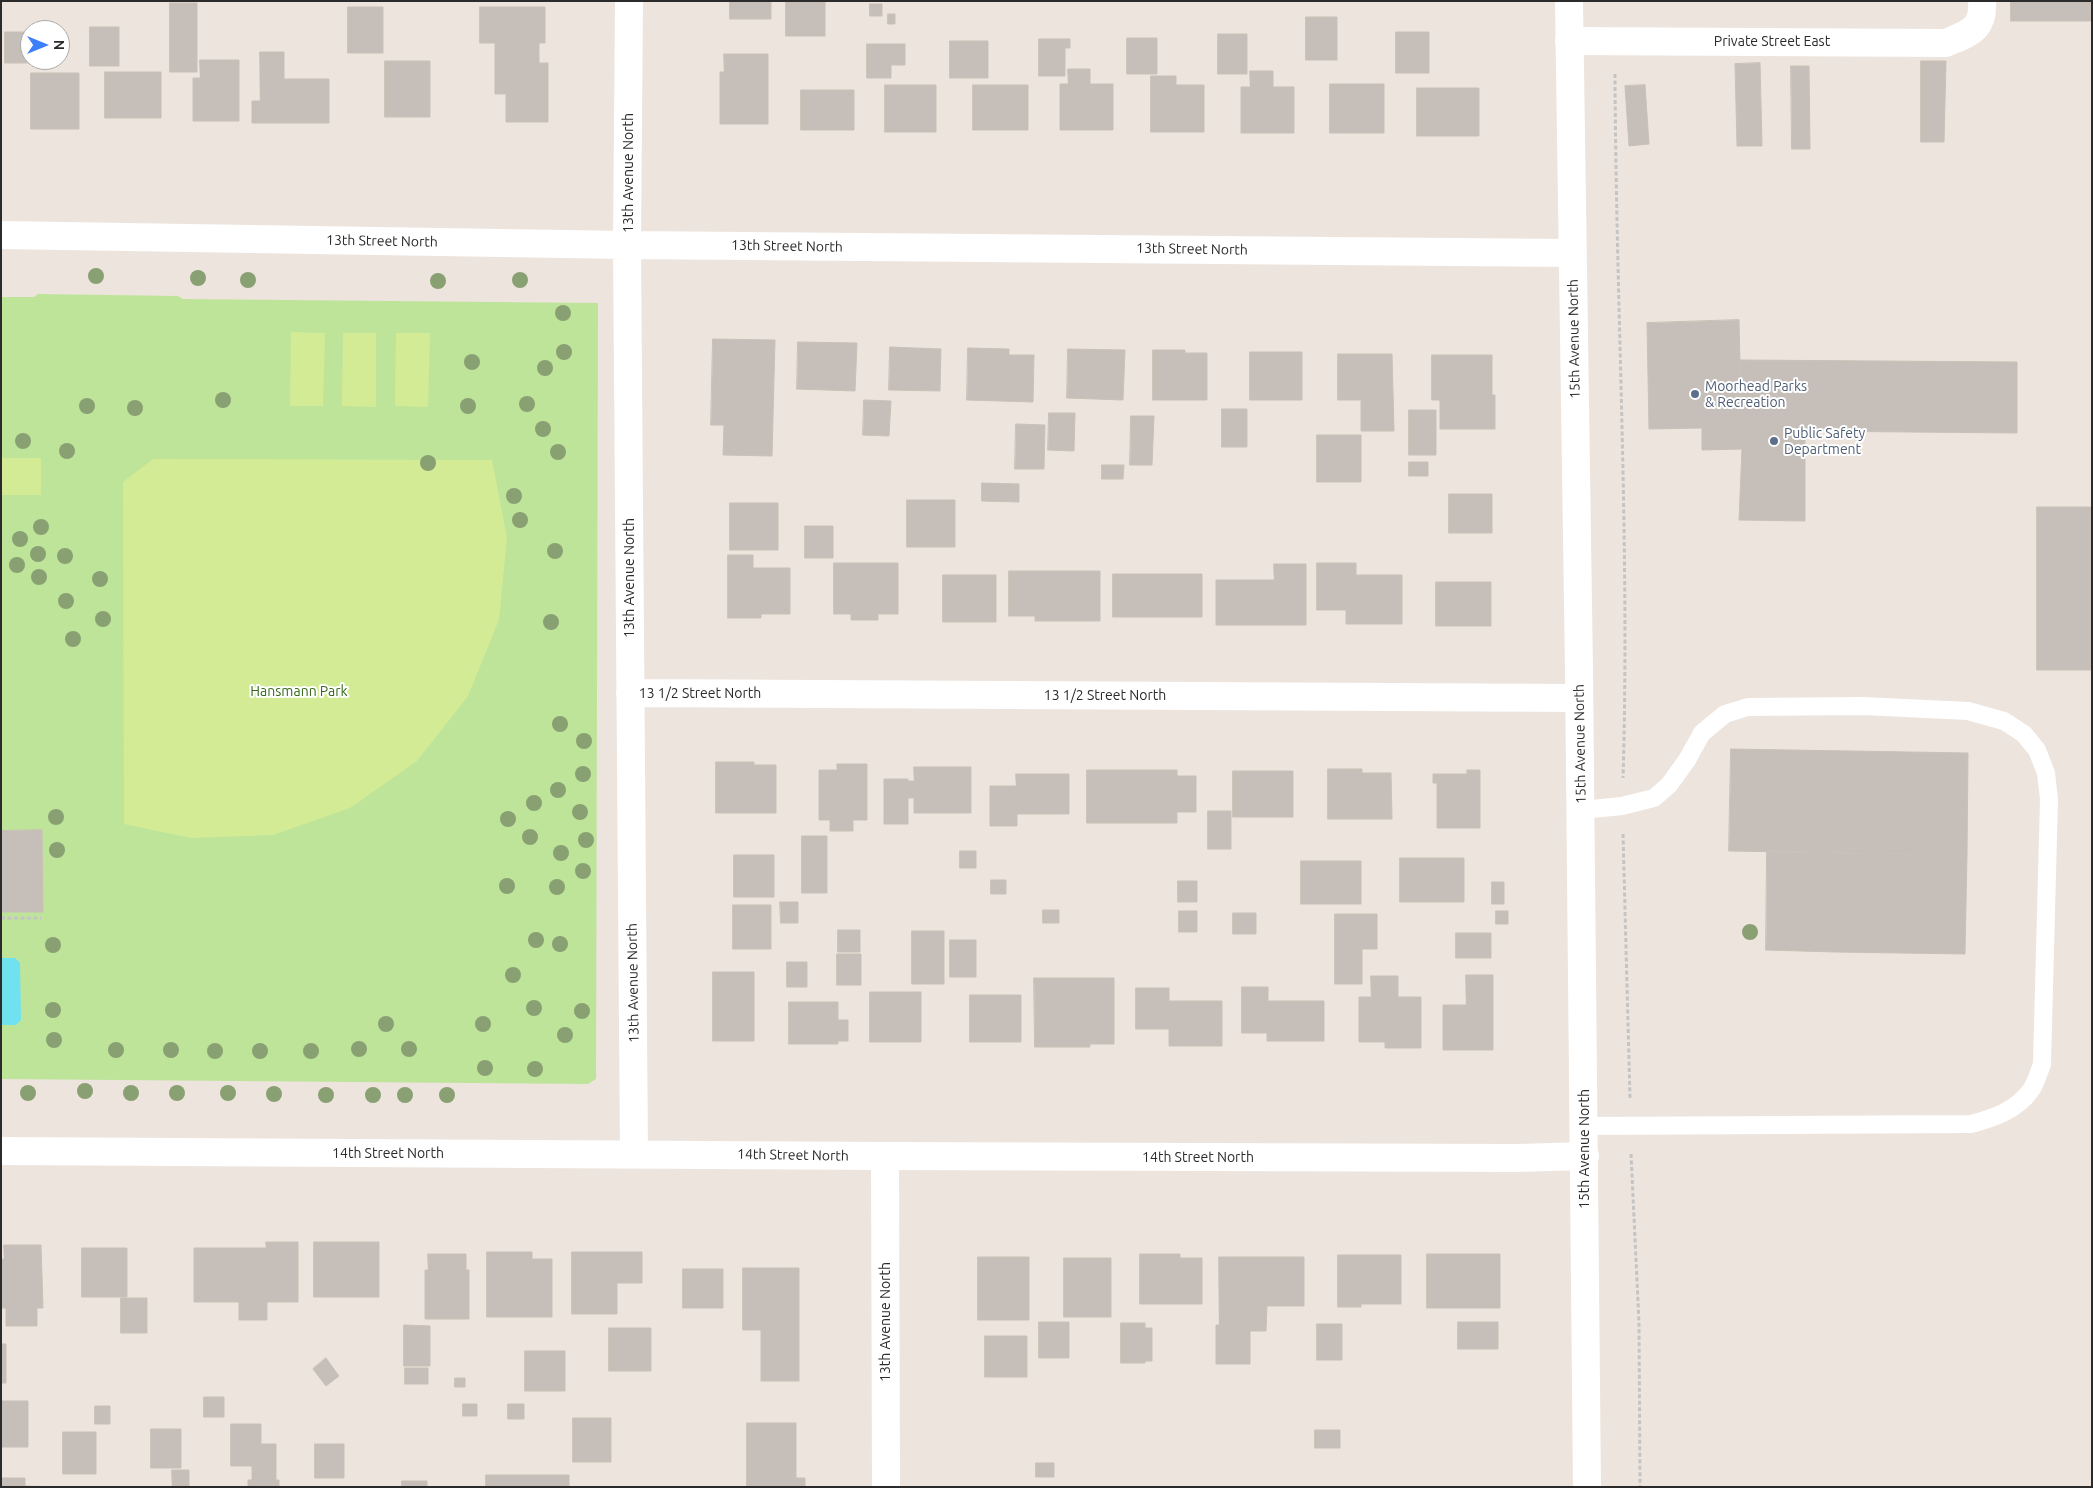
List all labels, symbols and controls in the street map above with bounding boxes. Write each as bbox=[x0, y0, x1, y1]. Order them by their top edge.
north arrow bbox=[20, 20, 70, 70]
street label: Private Street East bbox=[1714, 33, 1830, 49]
text: N bbox=[51, 40, 67, 50]
street label: 13th Avenue North bbox=[620, 113, 636, 233]
street label: 13th Street North bbox=[326, 232, 438, 250]
street label: 13th Street North bbox=[731, 237, 843, 255]
street label: 13th Street North bbox=[1136, 240, 1248, 258]
street label: 15th Avenue North bbox=[1565, 279, 1583, 399]
place label: Moorhead Parks & Recreation bbox=[1705, 378, 1807, 411]
marker: Moorhead Parks & Recreation bbox=[1689, 388, 1701, 400]
place label: Public Safety Department bbox=[1784, 425, 1865, 458]
marker: Public Safety Department bbox=[1768, 435, 1780, 447]
street label: 13th Avenue North bbox=[621, 518, 637, 638]
park label: Hansmann Park bbox=[250, 683, 348, 699]
street label: 15th Avenue North bbox=[1571, 684, 1589, 804]
street label: 13 1/2 Street North bbox=[639, 685, 761, 701]
street label: 13 1/2 Street North bbox=[1044, 687, 1166, 703]
street label: 13th Avenue North bbox=[624, 923, 642, 1043]
street label: 15th Avenue North bbox=[1576, 1089, 1592, 1209]
street label: 14th Street North bbox=[332, 1145, 444, 1161]
street label: 14th Street North bbox=[737, 1146, 849, 1164]
street label: 14th Street North bbox=[1142, 1149, 1254, 1165]
street label: 13th Avenue North bbox=[877, 1262, 893, 1382]

